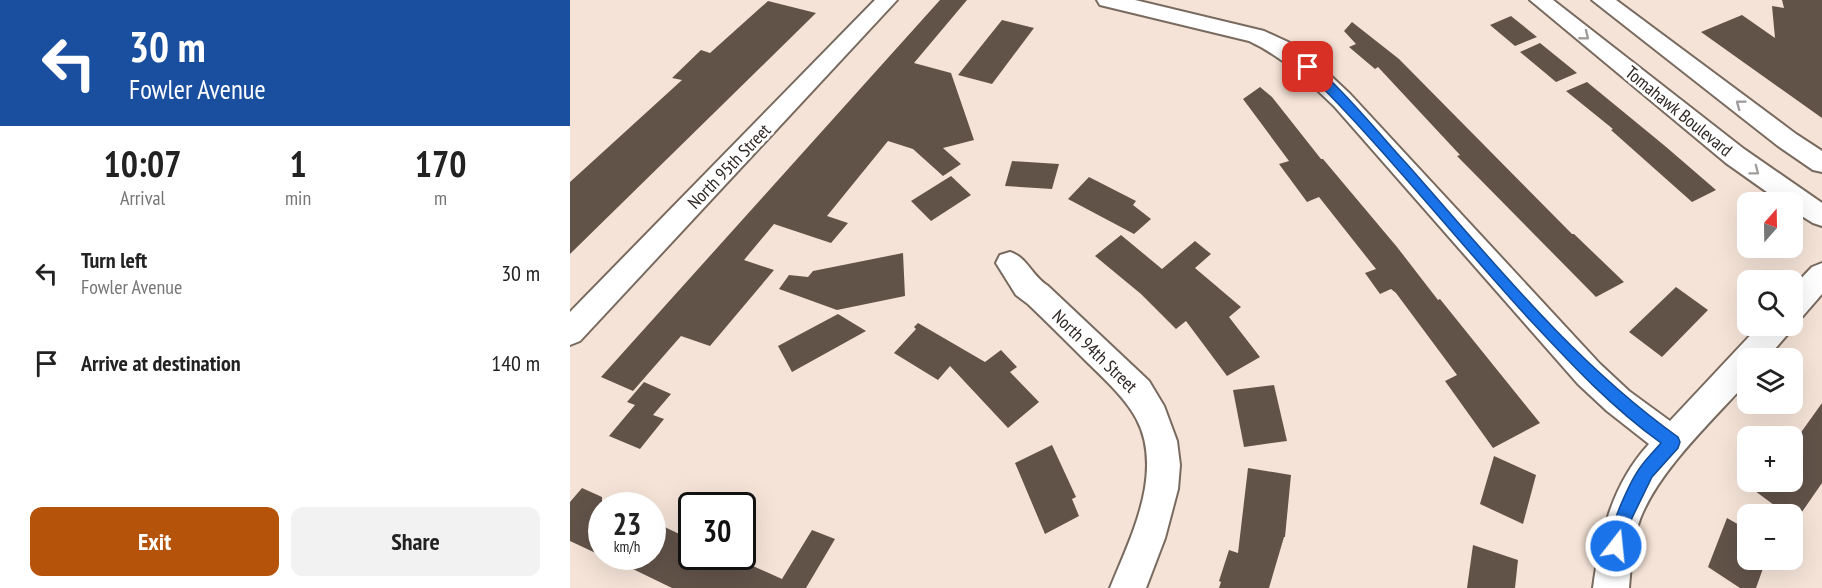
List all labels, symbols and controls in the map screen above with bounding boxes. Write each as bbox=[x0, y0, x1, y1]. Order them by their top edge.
text: 30 m bbox=[129, 19, 206, 74]
icon: left bbox=[30, 24, 108, 102]
one-way arrow bbox=[1579, 29, 1590, 40]
pin bbox=[1282, 41, 1333, 92]
icon: arrive bbox=[1291, 50, 1324, 83]
street label: Tomahawk Boulevard bbox=[1621, 61, 1737, 161]
text: Fowler Avenue bbox=[129, 72, 266, 106]
one-way arrow bbox=[1736, 101, 1747, 112]
street label: North 95th Street bbox=[683, 119, 775, 213]
text: 10:07 bbox=[104, 140, 181, 187]
text: 1 bbox=[289, 140, 307, 187]
text: 170 bbox=[415, 140, 466, 187]
one-way arrow bbox=[1748, 163, 1759, 174]
text: Arrival bbox=[120, 185, 165, 211]
text: min bbox=[285, 185, 311, 211]
text: m bbox=[434, 185, 447, 211]
north arrow bbox=[1737, 192, 1803, 258]
map controls bbox=[1737, 192, 1803, 570]
text: Turn left bbox=[81, 246, 147, 274]
icon: left bbox=[30, 257, 63, 290]
text: 30 m bbox=[501, 259, 540, 287]
button: search bbox=[1737, 270, 1803, 336]
text: Fowler Avenue bbox=[81, 274, 182, 300]
street label: North 94th Street bbox=[1048, 305, 1142, 397]
icon: arrive bbox=[30, 347, 63, 380]
button: layers bbox=[1737, 348, 1803, 414]
text: Arrive at destination bbox=[81, 349, 241, 377]
text: 140 m bbox=[491, 349, 540, 377]
button: + bbox=[1737, 426, 1803, 492]
speed limit sign: 30 bbox=[678, 492, 756, 570]
text: 23 bbox=[613, 504, 641, 543]
button: − bbox=[1737, 504, 1803, 570]
button: Exit bbox=[30, 507, 279, 576]
button: Share bbox=[291, 507, 540, 576]
position arrow bbox=[1584, 514, 1648, 578]
text: km/h bbox=[614, 537, 640, 556]

